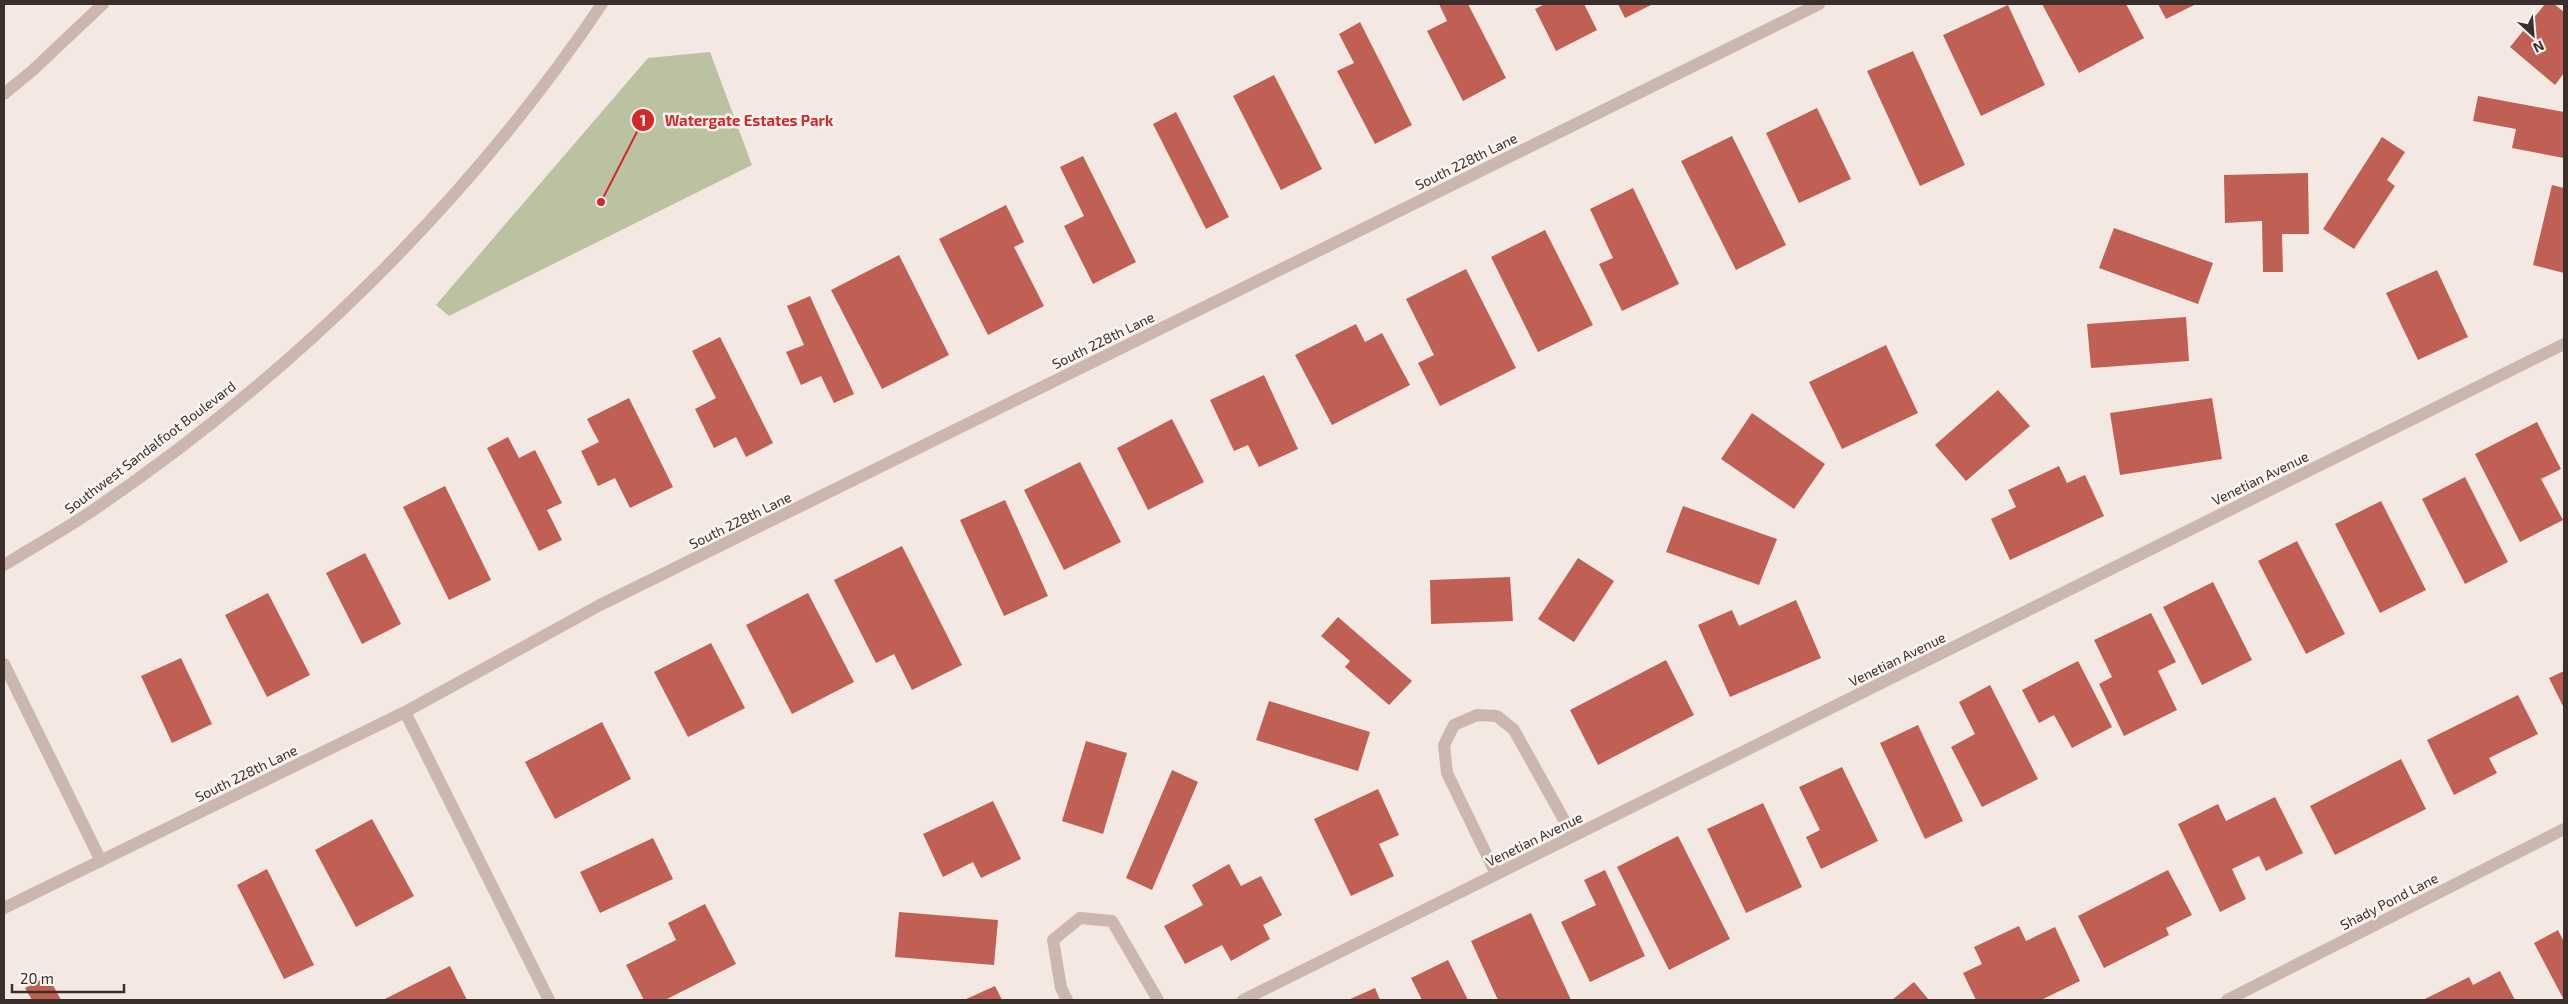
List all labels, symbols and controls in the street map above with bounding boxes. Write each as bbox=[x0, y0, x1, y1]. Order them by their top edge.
north arrow bbox=[2508, 10, 2558, 60]
text: N bbox=[2531, 37, 2547, 57]
callout: Watergate Estates Park bbox=[630, 105, 844, 135]
text: 1 bbox=[640, 111, 646, 129]
text: Watergate Estates Park bbox=[665, 111, 834, 129]
street label: South 228th Lane bbox=[1412, 129, 1520, 193]
street label: South 228th Lane bbox=[1049, 308, 1157, 372]
street label: Southwest Sandalfoot Boulevard bbox=[61, 377, 239, 517]
street label: Venetian Avenue bbox=[2209, 447, 2311, 509]
street label: South 228th Lane bbox=[686, 488, 794, 552]
street label: Venetian Avenue bbox=[1846, 628, 1948, 690]
street label: South 228th Lane bbox=[192, 741, 300, 805]
street label: Venetian Avenue bbox=[1483, 808, 1585, 870]
street label: Shady Pond Lane bbox=[2337, 869, 2441, 933]
scale bar bbox=[12, 962, 125, 994]
text: 20 m bbox=[20, 969, 54, 987]

